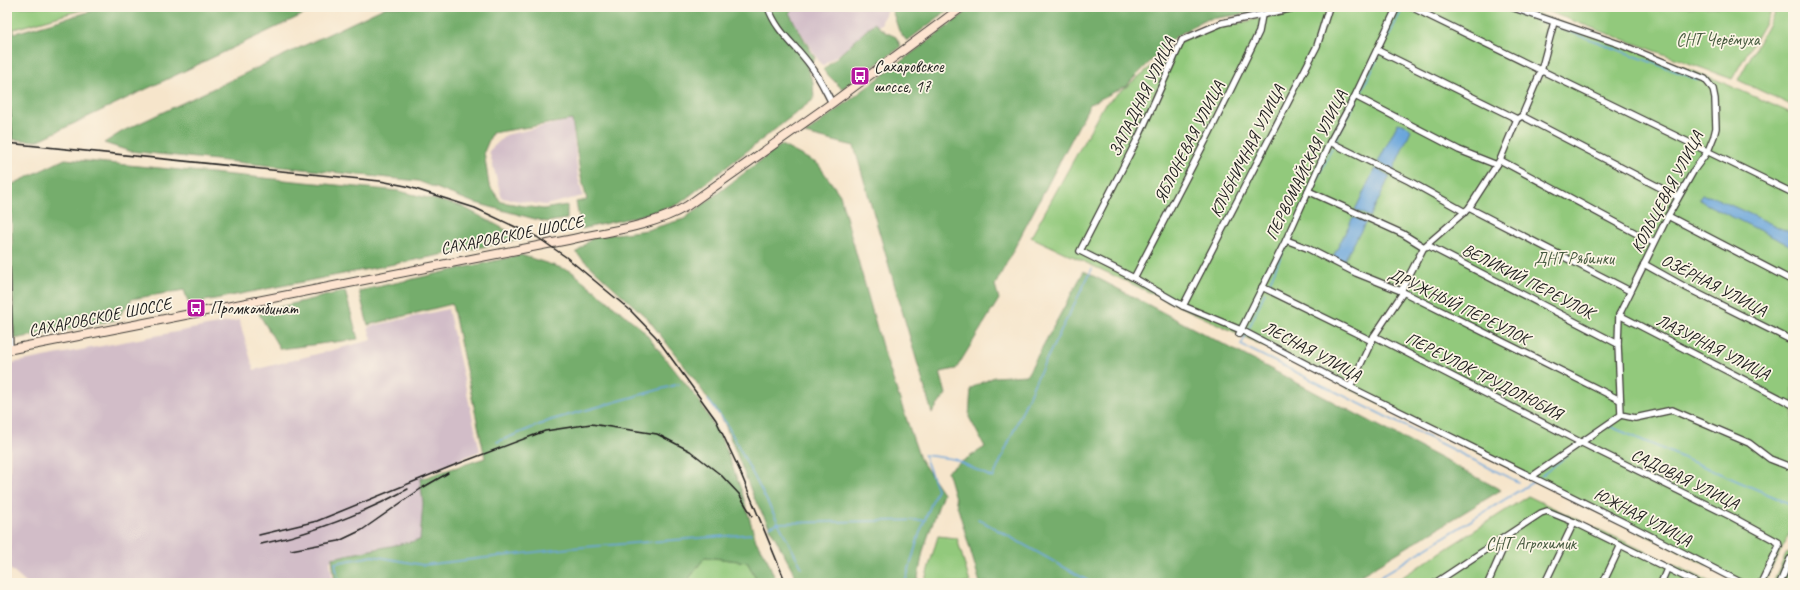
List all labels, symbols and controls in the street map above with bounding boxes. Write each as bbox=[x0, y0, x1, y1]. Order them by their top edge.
park label: СНТ Черёмуха bbox=[1676, 29, 1761, 50]
street label: ЗАПАДНАЯ УЛИЦА bbox=[1104, 33, 1180, 160]
place label: Сахаровское шоссе, 17 bbox=[874, 56, 945, 97]
bus stop icon: Сахаровское шоссе, 17 bbox=[849, 65, 871, 87]
street label: ЯБЛОНЕВАЯ УЛИЦА bbox=[1149, 77, 1229, 206]
street label: КЛУБНИЧНАЯ УЛИЦА bbox=[1205, 80, 1290, 220]
street label: ПЕРВОМАЙСКАЯ УЛИЦА bbox=[1261, 86, 1352, 243]
street label: КОЛЬЦЕВАЯ УЛИЦА bbox=[1626, 127, 1708, 256]
street label: САХАРОВСКОЕ ШОССЕ bbox=[439, 211, 587, 259]
street label: ВЕЛИКИЙ ПЕРЕУЛОК bbox=[1459, 239, 1600, 325]
park label: ДНТ Рябинки bbox=[1534, 248, 1616, 269]
street label: ОЗЁРНАЯ УЛИЦА bbox=[1658, 249, 1771, 321]
street label: ДРУЖНЫЙ ПЕРЕУЛОК bbox=[1385, 263, 1536, 351]
street label: САХАРОВСКОЕ ШОССЕ bbox=[27, 293, 175, 341]
bus stop icon: Промкомбинат bbox=[185, 297, 207, 319]
place label: Промкомбинат bbox=[210, 298, 299, 319]
street label: ЛАЗУРНАЯ УЛИЦА bbox=[1653, 309, 1774, 385]
street label: ЛЕСНАЯ УЛИЦА bbox=[1259, 316, 1365, 386]
street label: ПЕРЕУЛОК ТРУДОЛЮБИЯ bbox=[1402, 327, 1568, 426]
street label: САДОВАЯ УЛИЦА bbox=[1628, 444, 1744, 515]
street label: ЮЖНАЯ УЛИЦА bbox=[1591, 483, 1696, 551]
park label: СНТ Агрохимик bbox=[1486, 533, 1578, 554]

